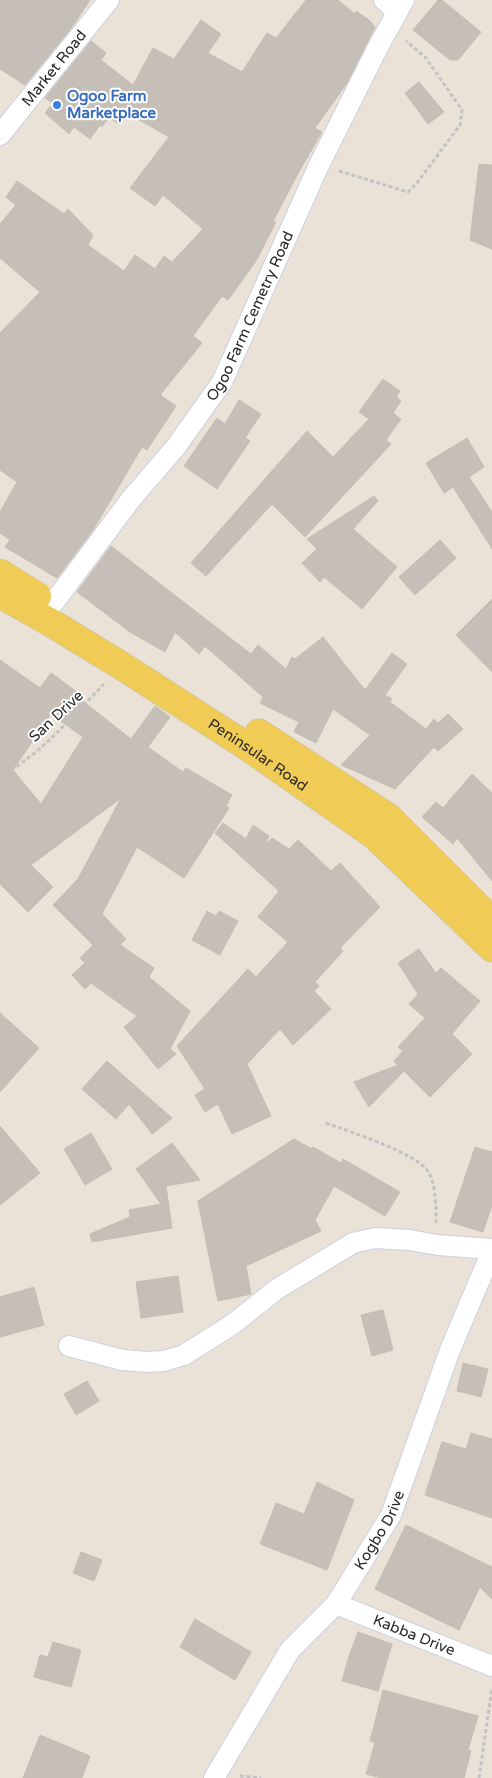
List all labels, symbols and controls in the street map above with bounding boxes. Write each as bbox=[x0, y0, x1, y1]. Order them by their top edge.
street label: Market Road bbox=[18, 26, 90, 110]
place label: Ogoo Farm Marketplace bbox=[67, 87, 156, 123]
marker: Ogoo Farm Marketplace bbox=[51, 99, 63, 111]
street label: Ogoo Farm Cemetry Road bbox=[202, 228, 297, 405]
street label: San Drive bbox=[25, 686, 87, 746]
street label: Peninsular Road bbox=[205, 715, 311, 795]
street label: Kogbo Drive bbox=[350, 1488, 408, 1573]
street label: Kabba Drive bbox=[370, 1611, 458, 1659]

